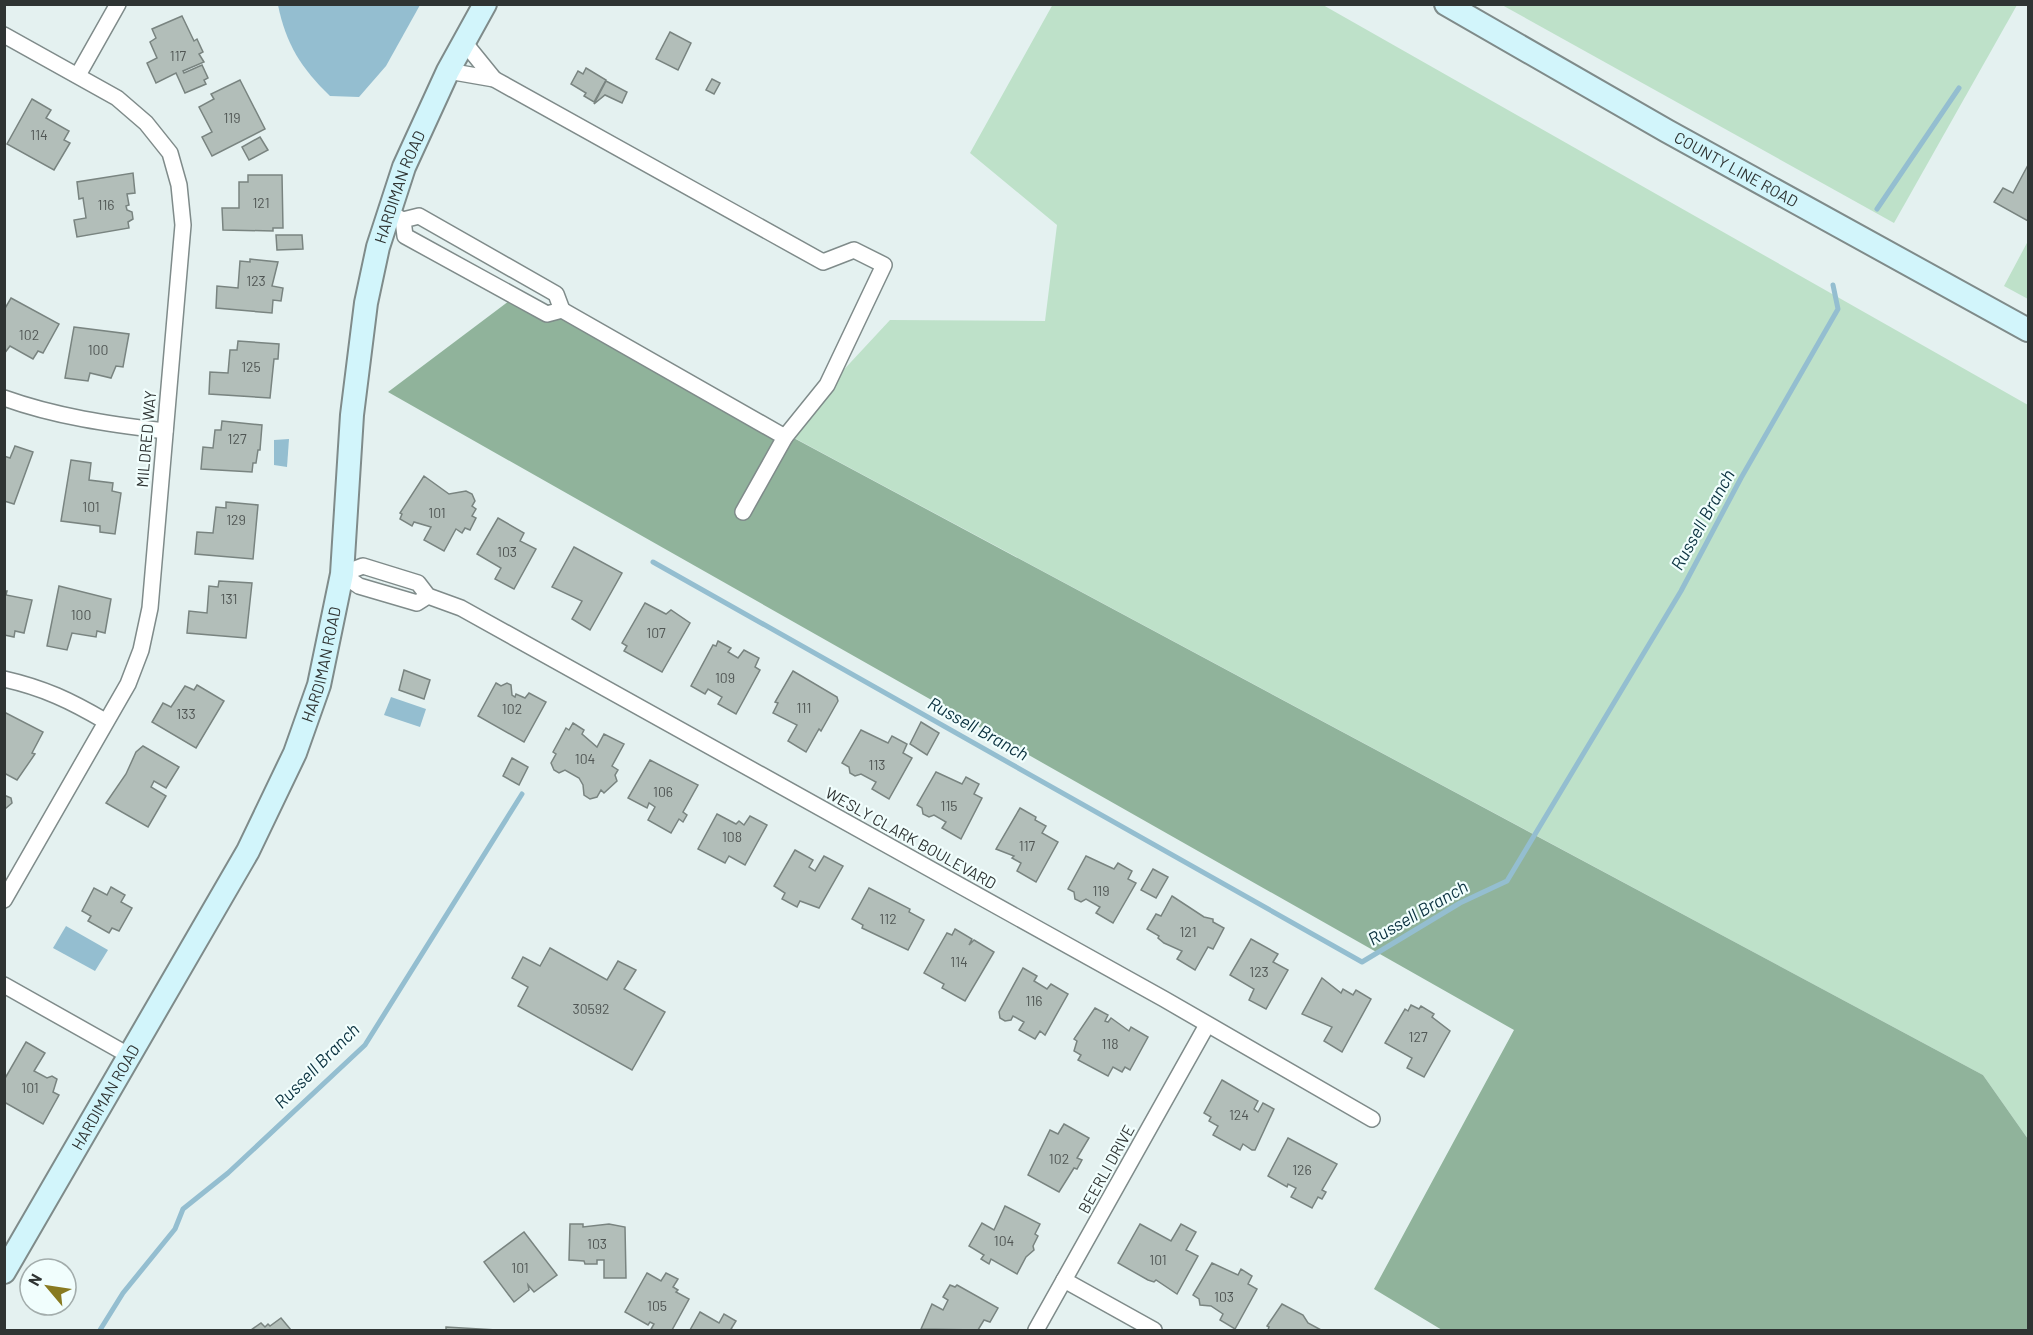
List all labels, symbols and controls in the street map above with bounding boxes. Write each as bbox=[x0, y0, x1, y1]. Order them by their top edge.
house number: 117 bbox=[170, 47, 187, 64]
house number: 119 bbox=[223, 109, 241, 126]
house number: 114 bbox=[30, 126, 48, 143]
street label: HARDIMAN ROAD bbox=[370, 127, 428, 246]
street label: COUNTY LINE ROAD bbox=[1671, 127, 1802, 210]
house number: 121 bbox=[252, 194, 270, 211]
house number: 116 bbox=[97, 196, 115, 213]
house number: 123 bbox=[246, 272, 266, 289]
house number: 102 bbox=[19, 326, 39, 343]
house number: 100 bbox=[88, 341, 108, 358]
house number: 125 bbox=[241, 358, 261, 375]
street label: MILDRED WAY bbox=[132, 390, 159, 488]
house number: 127 bbox=[227, 430, 247, 447]
water label: Russell Branch bbox=[1665, 465, 1739, 574]
house number: 101 bbox=[82, 498, 100, 515]
house number: 101 bbox=[428, 504, 446, 521]
house number: 129 bbox=[226, 511, 246, 528]
house number: 103 bbox=[497, 543, 517, 560]
house number: 131 bbox=[221, 590, 237, 607]
street label: HARDIMAN ROAD bbox=[297, 605, 344, 725]
house number: 100 bbox=[71, 606, 91, 623]
house number: 107 bbox=[646, 624, 666, 641]
house number: 109 bbox=[715, 669, 735, 686]
water label: Russell Branch bbox=[924, 691, 1033, 765]
house number: 111 bbox=[797, 699, 811, 716]
house number: 102 bbox=[502, 700, 522, 717]
house number: 133 bbox=[176, 705, 196, 722]
house number: 104 bbox=[575, 750, 595, 767]
house number: 113 bbox=[868, 756, 886, 773]
house number: 106 bbox=[653, 783, 673, 800]
street label: WESLY CLARK BOULEVARD bbox=[822, 783, 1000, 893]
house number: 115 bbox=[940, 797, 958, 814]
house number: 108 bbox=[722, 828, 742, 845]
house number: 117 bbox=[1019, 837, 1036, 854]
water label: Russell Branch bbox=[1364, 875, 1471, 950]
house number: 119 bbox=[1092, 882, 1110, 899]
house number: 112 bbox=[879, 910, 897, 927]
house number: 121 bbox=[1179, 923, 1197, 940]
house number: 114 bbox=[950, 953, 968, 970]
house number: 123 bbox=[1249, 963, 1269, 980]
house number: 116 bbox=[1025, 992, 1043, 1009]
house number: 30592 bbox=[572, 1000, 610, 1017]
water label: Russell Branch bbox=[269, 1018, 364, 1113]
house number: 127 bbox=[1408, 1028, 1428, 1045]
house number: 118 bbox=[1101, 1035, 1119, 1052]
street label: HARDIMAN ROAD bbox=[67, 1041, 143, 1153]
house number: 101 bbox=[21, 1079, 39, 1096]
house number: 124 bbox=[1229, 1106, 1249, 1123]
street label: BEERLI DRIVE bbox=[1073, 1121, 1138, 1216]
house number: 102 bbox=[1049, 1150, 1069, 1167]
house number: 126 bbox=[1292, 1161, 1312, 1178]
house number: 104 bbox=[994, 1232, 1014, 1249]
house number: 103 bbox=[587, 1235, 607, 1252]
house number: 101 bbox=[1149, 1251, 1167, 1268]
north arrow bbox=[18, 1257, 78, 1317]
house number: 101 bbox=[511, 1259, 529, 1276]
text: N bbox=[24, 1270, 45, 1289]
house number: 103 bbox=[1214, 1288, 1234, 1305]
house number: 105 bbox=[647, 1297, 667, 1314]

